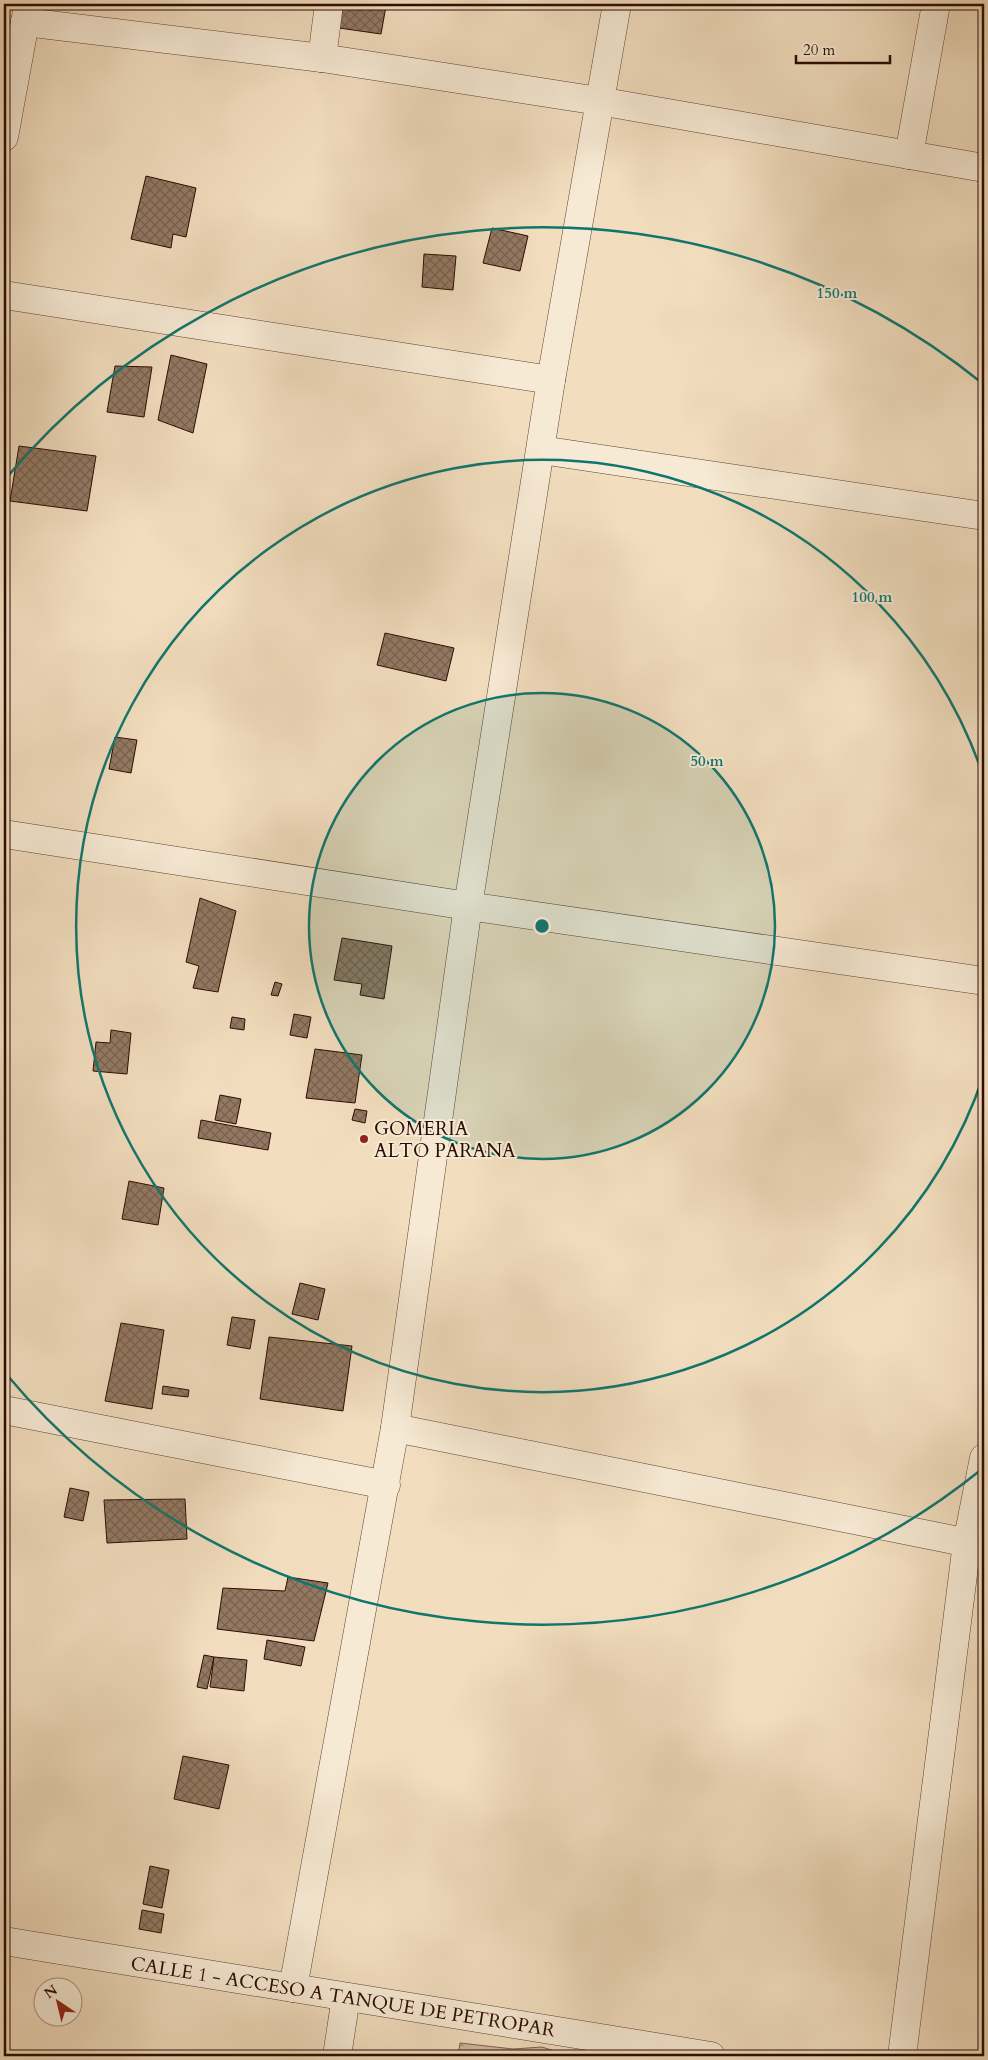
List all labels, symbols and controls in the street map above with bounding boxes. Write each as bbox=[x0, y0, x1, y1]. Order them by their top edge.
scale bar bbox=[796, 32, 889, 64]
text: 20 m bbox=[803, 40, 835, 60]
text: 150 m bbox=[817, 283, 858, 303]
text: 100 m bbox=[852, 587, 893, 607]
text: 50 m bbox=[690, 751, 724, 771]
centre of rings bbox=[533, 917, 551, 935]
place label: GOMERIA ALTO PARANA bbox=[374, 1116, 516, 1164]
marker: GOMERIA ALTO PARANA bbox=[358, 1133, 370, 1145]
street label: CALLE 1 - ACCESO A TANQUE DE PETROPAR bbox=[129, 1951, 558, 2044]
north arrow bbox=[32, 1978, 82, 2028]
text: N bbox=[40, 1980, 61, 2003]

